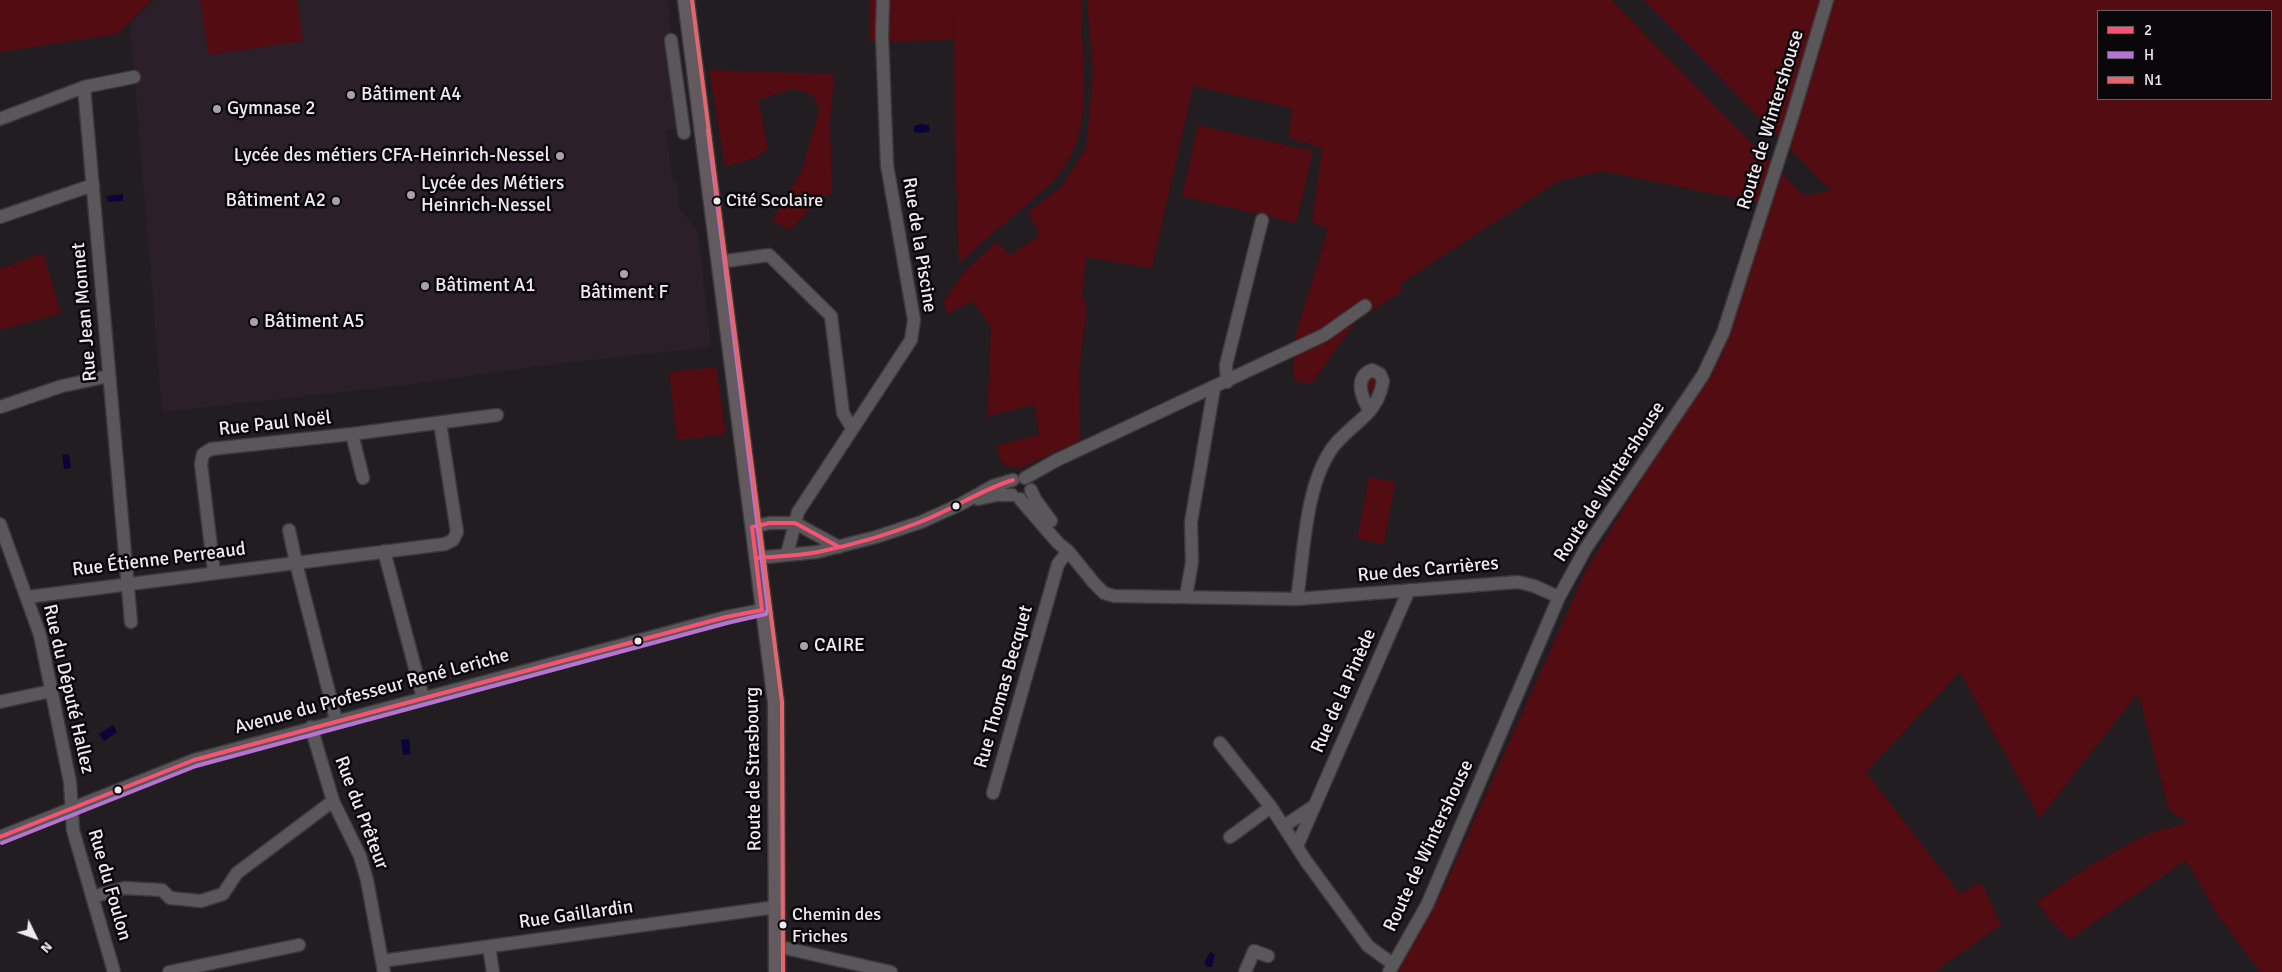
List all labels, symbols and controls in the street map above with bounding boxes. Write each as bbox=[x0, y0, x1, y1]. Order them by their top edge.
legend bbox=[2097, 10, 2272, 100]
text: 2 bbox=[2144, 21, 2152, 39]
street label: Route de Wintershouse bbox=[1733, 27, 1809, 213]
text: H bbox=[2144, 46, 2154, 64]
text: N1 bbox=[2144, 71, 2162, 89]
place label: Bâtiment A4 bbox=[361, 84, 462, 106]
marker: Bâtiment A4 bbox=[345, 89, 357, 101]
place label: Gymnase 2 bbox=[227, 98, 315, 120]
marker: Gymnase 2 bbox=[211, 103, 223, 115]
place label: Lycée des métiers CFA-Heinrich-Nessel bbox=[234, 145, 550, 167]
marker: Lycée des métiers CFA-Heinrich-Nessel bbox=[554, 150, 566, 162]
place label: Lycée des Métiers Heinrich-Nessel bbox=[421, 173, 564, 217]
street label: Rue de la Piscine bbox=[897, 176, 941, 314]
marker: Lycée des Métiers Heinrich-Nessel bbox=[405, 189, 417, 201]
place label: Bâtiment A2 bbox=[225, 190, 326, 212]
place label: Cité Scolaire bbox=[726, 190, 823, 212]
marker: Bâtiment A2 bbox=[330, 195, 342, 207]
marker: Cité Scolaire bbox=[712, 196, 722, 206]
street label: Rue Jean Monnet bbox=[68, 242, 102, 382]
marker: Bâtiment F bbox=[618, 268, 630, 280]
place label: Bâtiment A1 bbox=[435, 275, 536, 297]
marker: Bâtiment A1 bbox=[419, 280, 431, 292]
place label: Bâtiment F bbox=[580, 282, 668, 304]
place label: Bâtiment A5 bbox=[264, 311, 365, 333]
marker: Bâtiment A5 bbox=[248, 316, 260, 328]
street label: Route de Wintershouse bbox=[1550, 397, 1670, 567]
street label: Rue Paul Noël bbox=[218, 407, 332, 441]
unlabelled marker bbox=[951, 501, 961, 511]
street label: Rue Étienne Perreaud bbox=[71, 538, 247, 582]
street label: Rue des Carrières bbox=[1357, 552, 1499, 588]
street label: Rue du Député Hallez bbox=[37, 602, 99, 776]
street label: Rue Thomas Becquet bbox=[970, 603, 1038, 771]
street label: Rue de la Pinède bbox=[1306, 625, 1382, 757]
place label: CAIRE bbox=[814, 635, 865, 657]
unlabelled marker bbox=[633, 636, 643, 646]
marker: CAIRE bbox=[798, 640, 810, 652]
street label: Avenue du Professeur René Leriche bbox=[232, 644, 512, 740]
street label: Route de Strasbourg bbox=[741, 687, 767, 851]
street label: Rue du Prêteur bbox=[329, 753, 393, 873]
street label: Route de Wintershouse bbox=[1379, 757, 1479, 935]
unlabelled marker bbox=[113, 785, 123, 795]
street label: Rue du Foulon bbox=[82, 827, 136, 943]
street label: Rue Gaillardin bbox=[517, 896, 635, 934]
place label: Chemin des Friches bbox=[792, 904, 881, 946]
north arrow bbox=[10, 912, 60, 962]
marker: Chemin des Friches bbox=[778, 920, 788, 930]
text: N bbox=[37, 938, 56, 957]

